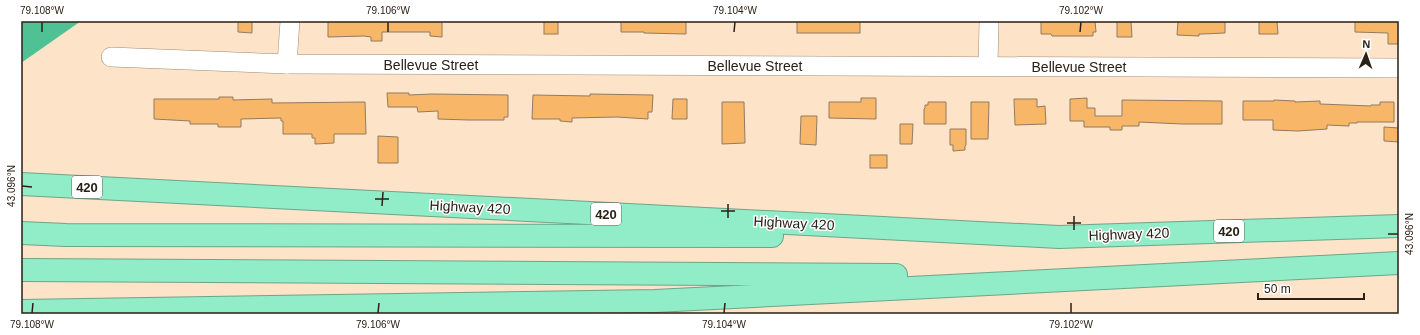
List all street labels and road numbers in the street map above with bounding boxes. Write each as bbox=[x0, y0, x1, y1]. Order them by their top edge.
street label: Bellevue Street bbox=[384, 57, 479, 73]
street label: Bellevue Street bbox=[708, 58, 803, 74]
street label: Bellevue Street bbox=[1032, 59, 1127, 75]
road number: 420 bbox=[72, 176, 102, 198]
street label: Highway 420 bbox=[429, 197, 511, 217]
road number: 420 bbox=[591, 203, 621, 225]
street label: Highway 420 bbox=[753, 213, 835, 233]
road number: 420 bbox=[1214, 220, 1244, 242]
street label: Highway 420 bbox=[1088, 225, 1170, 243]

